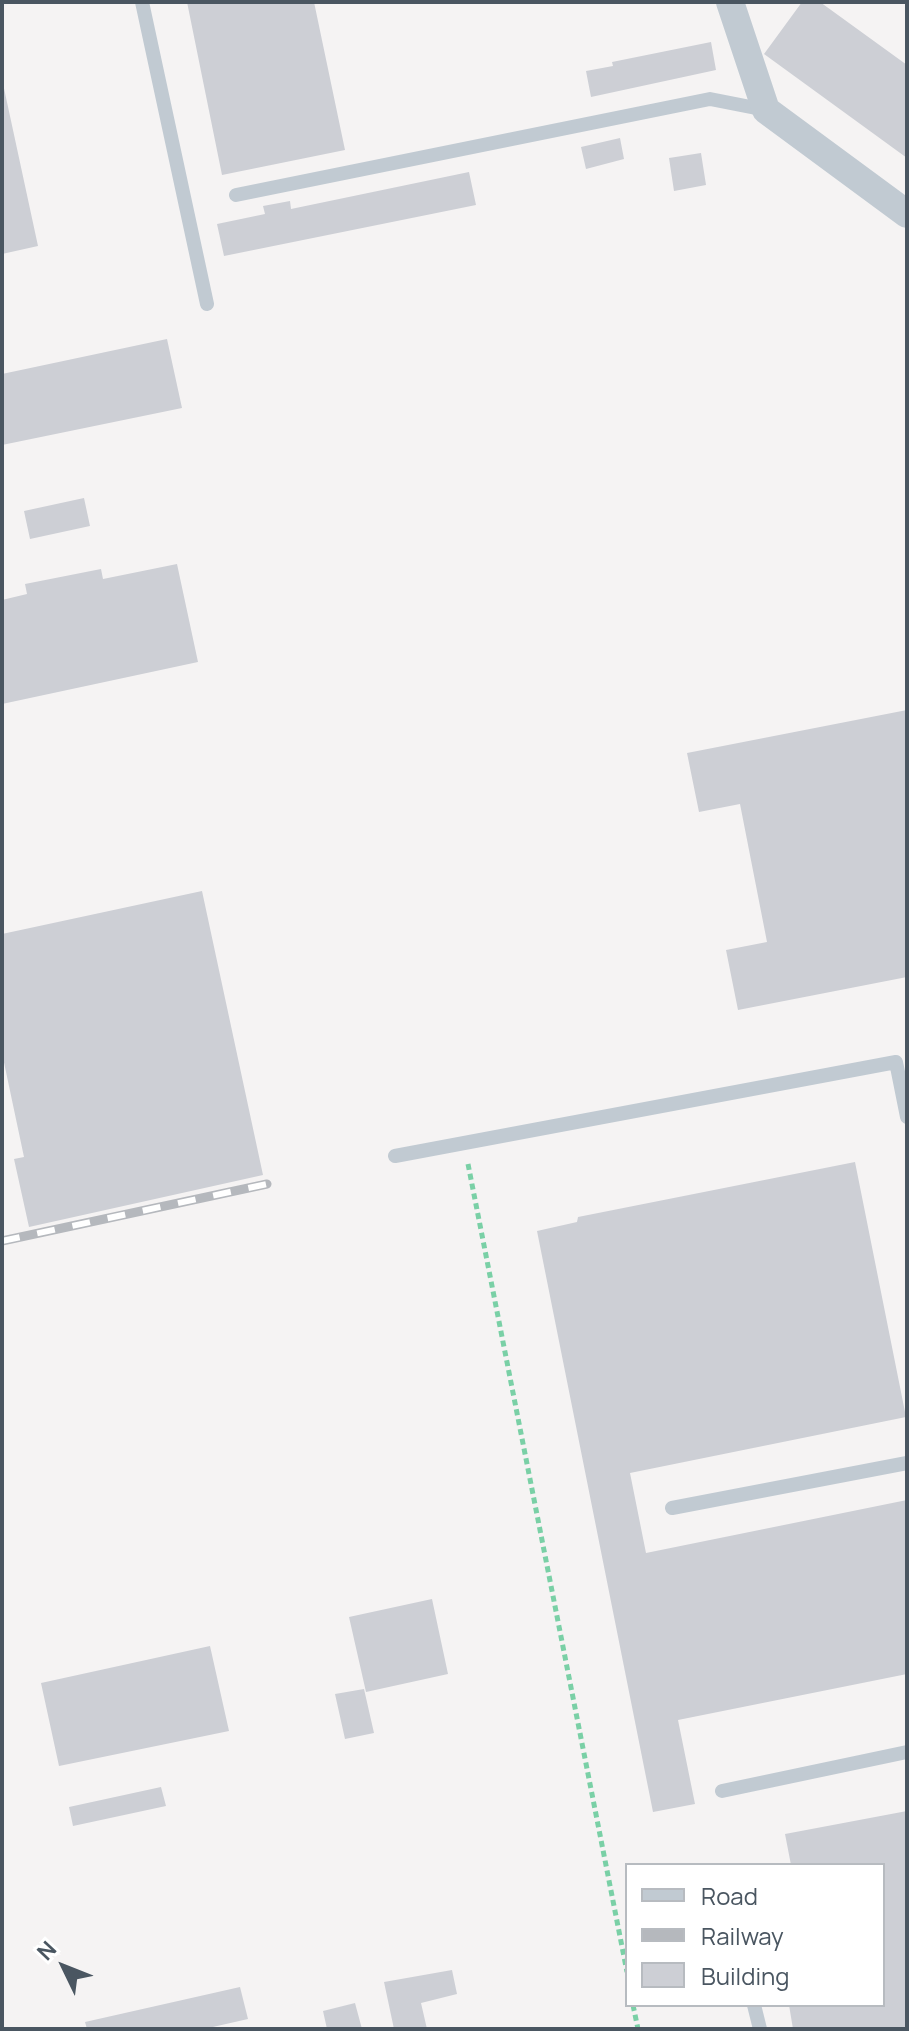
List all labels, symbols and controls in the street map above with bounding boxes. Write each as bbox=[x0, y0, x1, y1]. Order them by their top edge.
legend bbox=[625, 1863, 885, 2007]
text: Road bbox=[701, 1879, 758, 1912]
text: Railway bbox=[701, 1919, 784, 1952]
north arrow bbox=[24, 1927, 104, 2007]
text: N bbox=[30, 1935, 63, 1967]
text: Building bbox=[701, 1959, 789, 1992]

